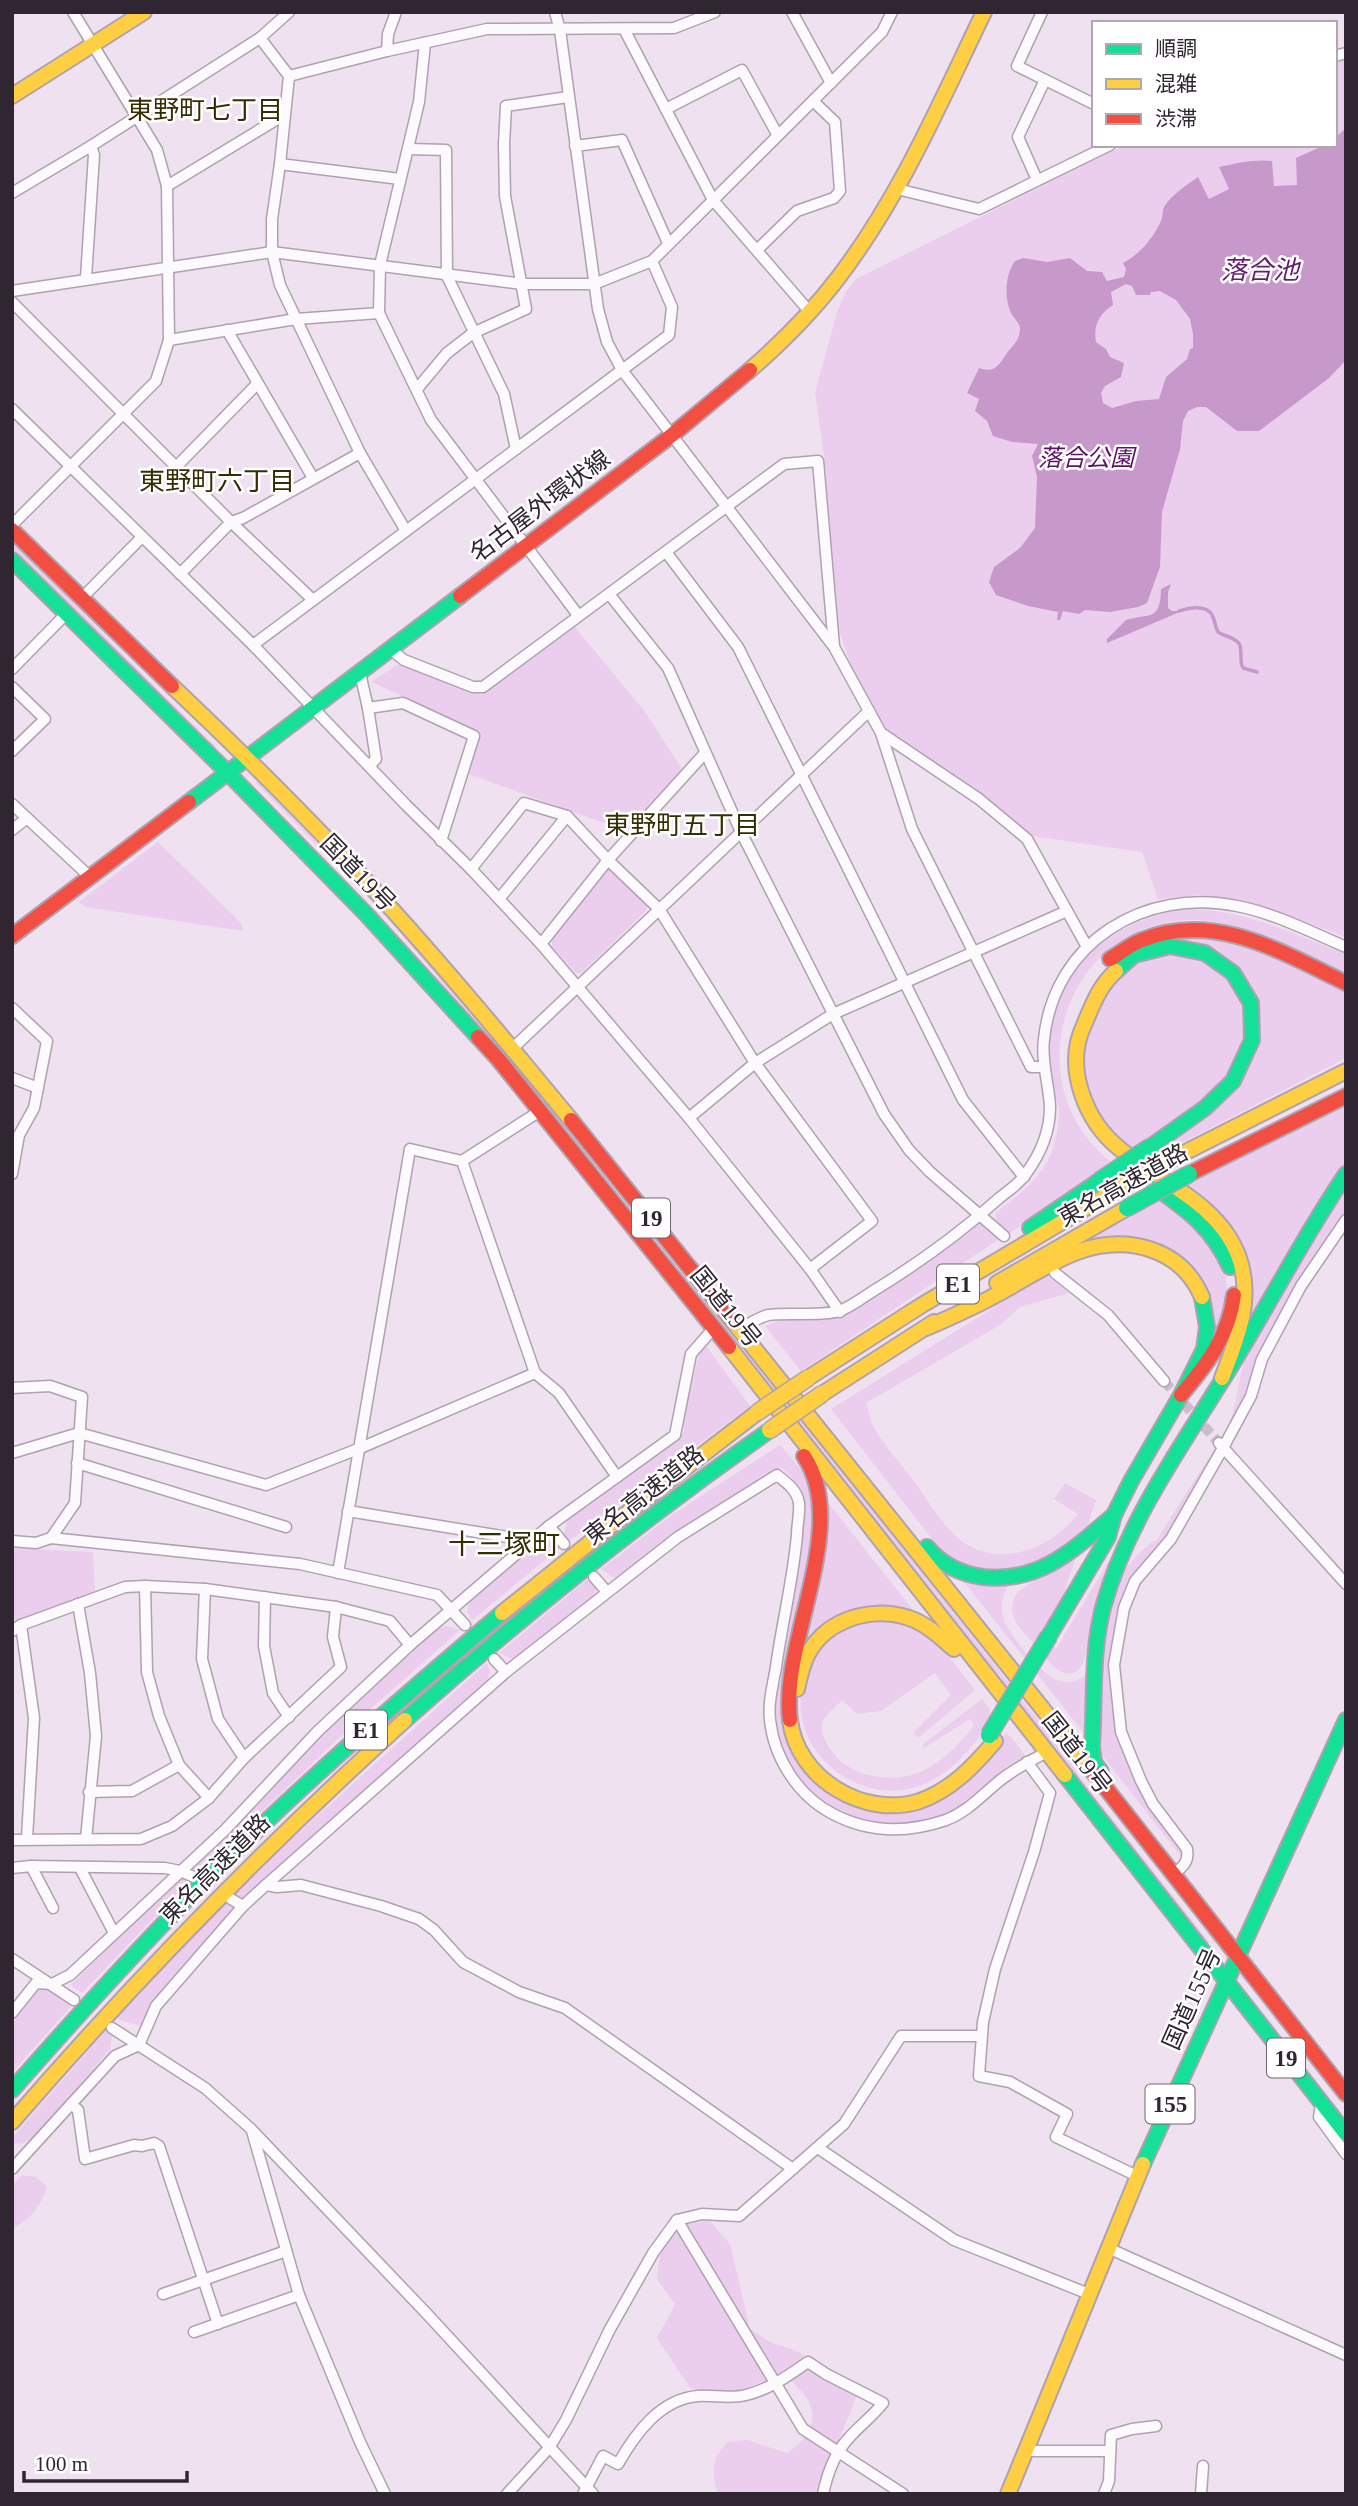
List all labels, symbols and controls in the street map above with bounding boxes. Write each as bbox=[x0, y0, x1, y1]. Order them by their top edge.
legend bbox=[1092, 21, 1337, 147]
text: 順調 bbox=[1155, 37, 1197, 61]
text: 混雑 bbox=[1155, 72, 1197, 96]
district label: 東野町七丁目 bbox=[127, 96, 283, 125]
text: 渋滞 bbox=[1155, 107, 1197, 131]
water label: 落合池 bbox=[1221, 256, 1302, 285]
street label: 名古屋外環状線 bbox=[465, 445, 615, 567]
park label: 落合公園 bbox=[1038, 445, 1137, 471]
district label: 東野町六丁目 bbox=[139, 467, 295, 496]
district label: 東野町五丁目 bbox=[604, 811, 760, 840]
street label: 国道19号 bbox=[315, 829, 401, 917]
street label: 東名高速道路 bbox=[1054, 1139, 1192, 1231]
road number: 19 bbox=[632, 1198, 670, 1238]
street label: 国道19号 bbox=[686, 1262, 766, 1352]
road number: E1 bbox=[937, 1264, 979, 1303]
street label: 東名高速道路 bbox=[579, 1440, 709, 1550]
district label: 十三塚町 bbox=[448, 1529, 560, 1560]
street label: 国道19号 bbox=[1037, 1707, 1117, 1799]
road number: E1 bbox=[345, 1710, 387, 1750]
street label: 東名高速道路 bbox=[155, 1809, 275, 1929]
street label: 国道155号 bbox=[1158, 1944, 1226, 2054]
road number: 19 bbox=[1267, 2038, 1305, 2078]
road number: 155 bbox=[1146, 2084, 1194, 2124]
scale bar bbox=[24, 2440, 187, 2484]
text: 100 m bbox=[35, 2452, 88, 2476]

